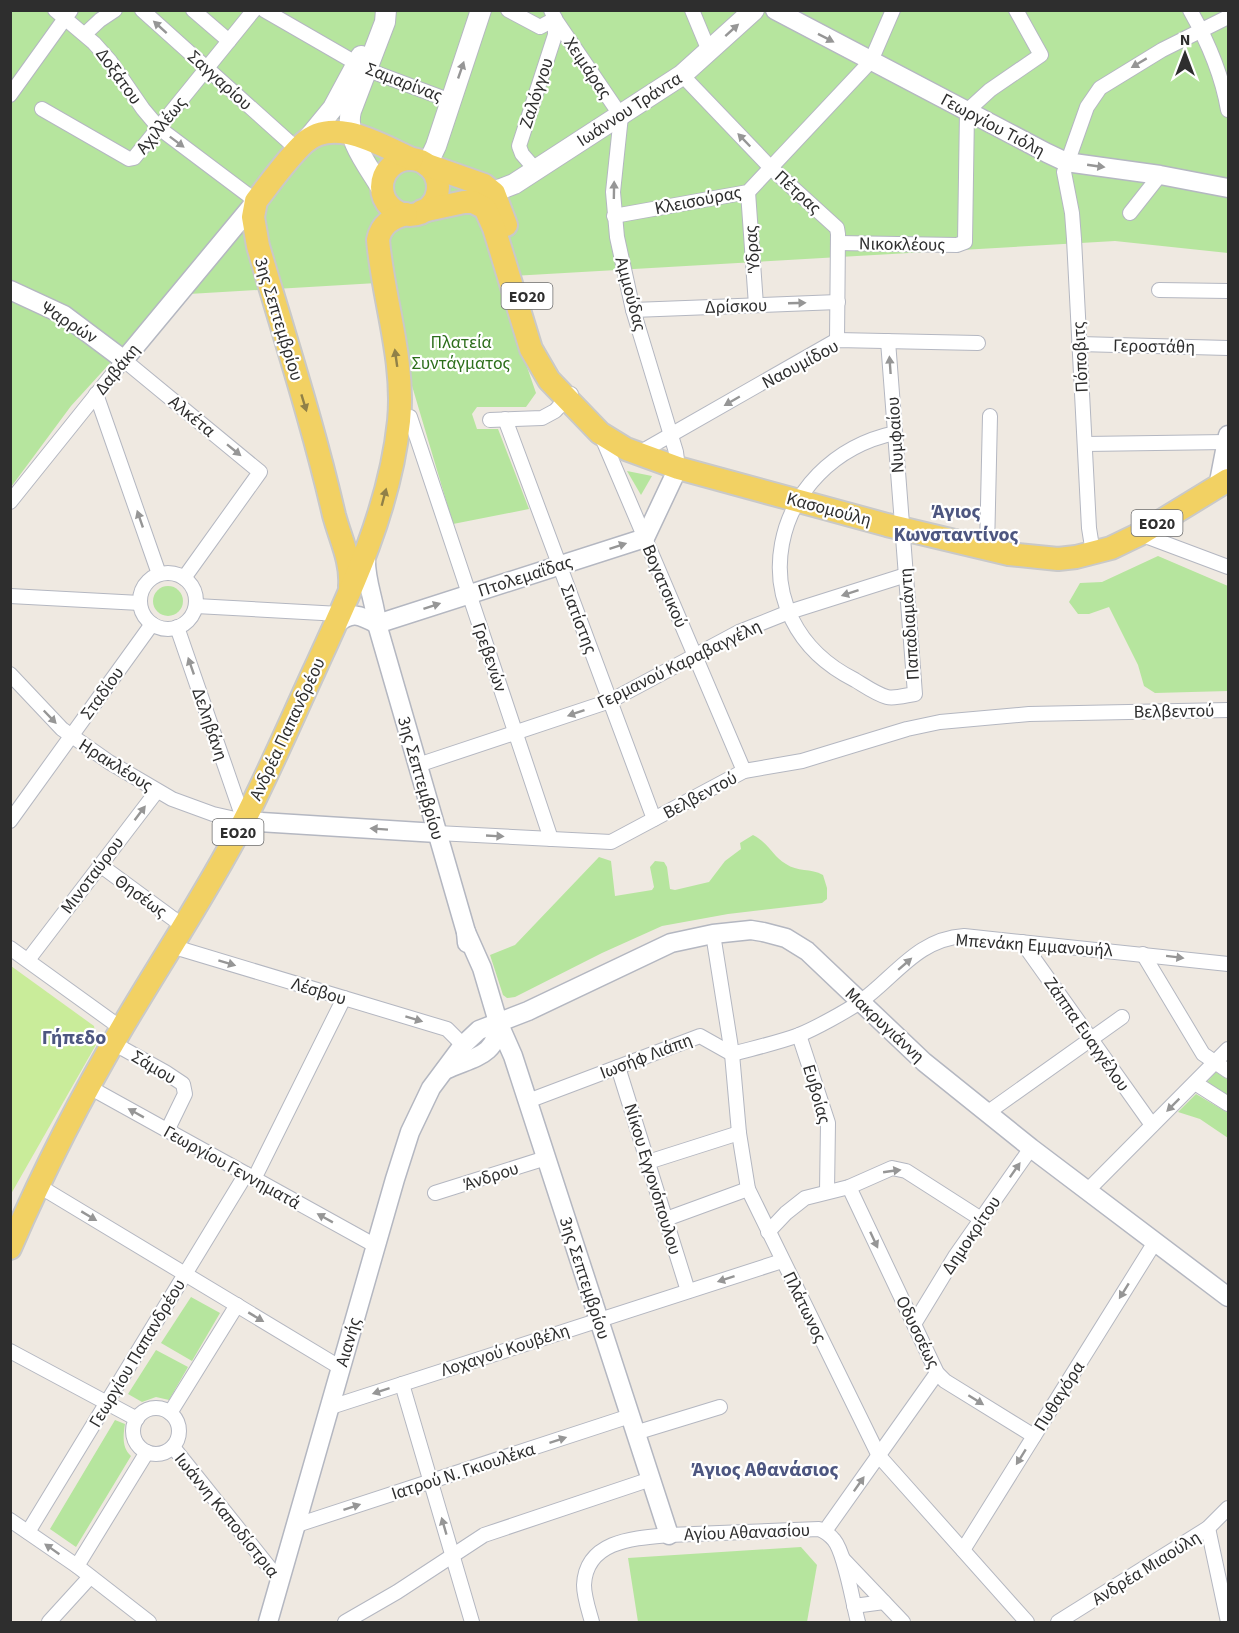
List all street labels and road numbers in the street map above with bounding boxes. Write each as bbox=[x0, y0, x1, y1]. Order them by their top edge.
street label: Χειμάρας bbox=[558, 32, 618, 104]
street label: Δοξάτου bbox=[90, 43, 148, 110]
street label: Σαγγαρίου bbox=[182, 45, 258, 116]
street label: Ζαλόγγου bbox=[513, 55, 560, 132]
street label: Σαμαρίνας bbox=[362, 56, 446, 109]
street label: Ιωάννου Τράντα bbox=[572, 66, 687, 153]
street label: Γεωργίου Τιόλη bbox=[936, 87, 1049, 163]
street label: Αχιλλέως bbox=[130, 91, 193, 160]
street label: Πέτρας bbox=[769, 165, 827, 220]
street label: Κλεισούρας bbox=[653, 180, 744, 221]
street label: Ύδρας bbox=[738, 224, 767, 275]
street label: Νικοκλέους bbox=[859, 231, 946, 258]
street label: Αμμούδας bbox=[609, 254, 652, 334]
street label: 3ης Σεπτεμβρίου bbox=[248, 255, 309, 384]
road number: ΕΟ20 bbox=[502, 283, 552, 309]
street label: Δρίσκου bbox=[704, 293, 768, 320]
street label: Ψαρρών bbox=[35, 295, 102, 350]
street label: Πόποβιτς bbox=[1066, 320, 1095, 393]
street label: Γεροστάθη bbox=[1113, 333, 1195, 360]
street label: Ναουμίδου bbox=[757, 334, 843, 395]
street label: Δαβάκη bbox=[89, 338, 146, 400]
street label: Αλκέτα bbox=[163, 390, 220, 443]
street label: Νυμφαίου bbox=[880, 396, 911, 474]
street label: Κασομούλη bbox=[784, 486, 874, 533]
road number: ΕΟ20 bbox=[1132, 510, 1182, 536]
street label: Βογατσικού bbox=[636, 541, 693, 632]
street label: Πτολεμαΐδας bbox=[475, 549, 576, 604]
street label: Παπαδιαμάντη bbox=[893, 567, 926, 681]
street label: Σιατίστης bbox=[554, 581, 603, 658]
street label: Γερμανού Καραβαγγέλη bbox=[593, 614, 765, 715]
street label: Γρεβενών bbox=[466, 619, 513, 696]
street label: Ανδρέα Παπανδρέου bbox=[243, 654, 332, 805]
street label: Σταδίου bbox=[75, 662, 130, 725]
street label: Δεληβάνη bbox=[185, 684, 234, 764]
street label: Βελβεντού bbox=[1133, 698, 1215, 725]
street label: 3ης Σεπτεμβρίου bbox=[391, 713, 450, 843]
street label: Ηρακλέους bbox=[74, 733, 158, 798]
street label: Βελβεντού bbox=[659, 765, 742, 825]
road number: ΕΟ20 bbox=[212, 819, 264, 845]
street label: Μινοταύρου bbox=[55, 831, 130, 919]
street label: Θησέως bbox=[109, 869, 172, 924]
street label: Μπενάκη Εμμανουήλ bbox=[954, 928, 1114, 963]
street label: Λέσβου bbox=[288, 971, 349, 1012]
street label: Ζάππα Ευαγγέλου bbox=[1038, 972, 1135, 1097]
street label: Μακρυγιάννη bbox=[839, 982, 930, 1069]
street label: Ιωσήφ Λιάπη bbox=[596, 1027, 696, 1086]
street label: Σάμου bbox=[127, 1044, 181, 1091]
street label: Ευβoίας bbox=[796, 1061, 837, 1127]
street label: Νίκου Εγγονόπουλου bbox=[618, 1101, 687, 1258]
street label: Γεωργίου Γεννηματά bbox=[159, 1119, 305, 1215]
street label: Άνδρου bbox=[460, 1156, 522, 1197]
street label: Δημοκρίτου bbox=[936, 1191, 1007, 1279]
street label: 3ης Σεπτεμβρίου bbox=[553, 1214, 616, 1343]
street label: Πλάτωνος bbox=[777, 1267, 833, 1347]
street label: Γεωργίου Παπανδρέου bbox=[83, 1274, 192, 1432]
street label: Οδυσσέως bbox=[889, 1292, 946, 1373]
street label: Αιανής bbox=[330, 1314, 367, 1370]
street label: Λοχαγού Κουβέλη bbox=[438, 1318, 573, 1383]
street label: Πυθαγόρα bbox=[1028, 1356, 1091, 1436]
street label: Ιατρού N. Γκιουλέκα bbox=[388, 1436, 538, 1506]
street label: Ιωάννη Καποδίστρια bbox=[168, 1448, 285, 1583]
street label: Αγίου Αθανασίου bbox=[684, 1518, 810, 1547]
street label: Ανδρέα Μιαούλη bbox=[1087, 1525, 1205, 1612]

